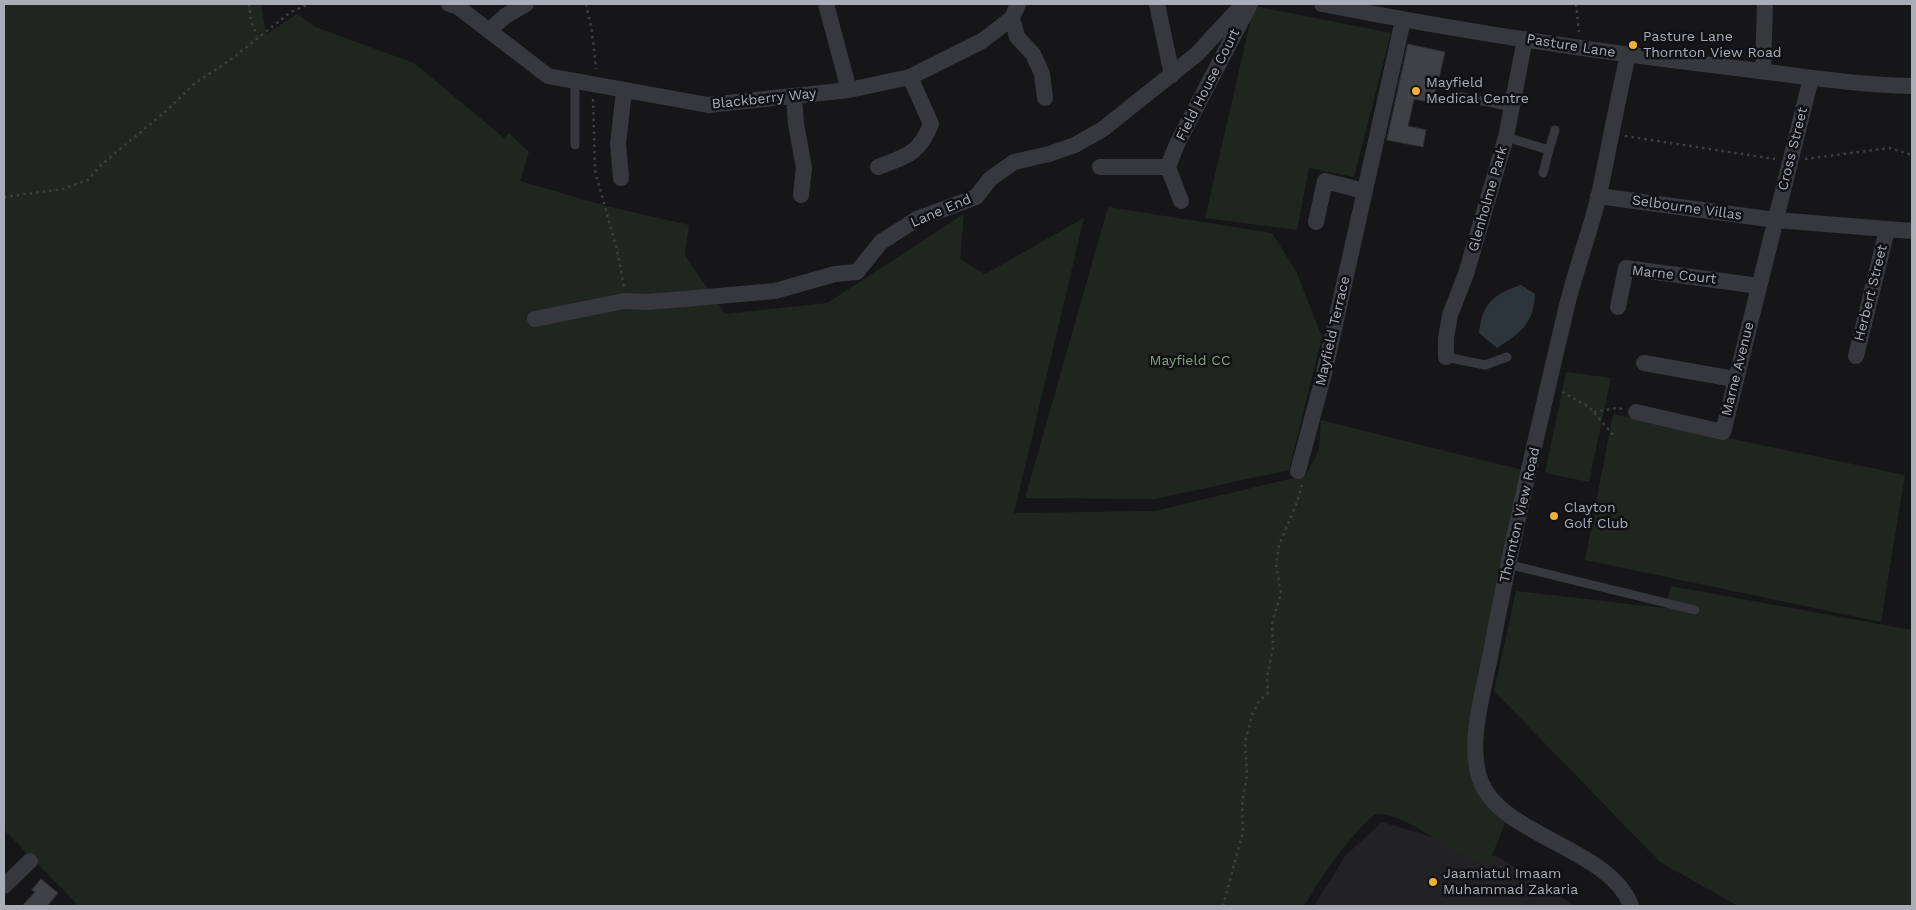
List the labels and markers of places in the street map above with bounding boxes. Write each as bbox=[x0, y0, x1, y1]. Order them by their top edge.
place label: Pasture Lane Thornton View Road bbox=[1643, 29, 1782, 62]
marker: Pasture Lane Thornton View Road bbox=[1627, 39, 1639, 51]
place label: Mayfield Medical Centre bbox=[1426, 75, 1529, 108]
marker: Mayfield Medical Centre bbox=[1410, 85, 1422, 97]
place label: Clayton Golf Club bbox=[1564, 500, 1628, 532]
marker: Clayton Golf Club bbox=[1548, 510, 1560, 522]
place label: Jaamiatul Imaam Muhammad Zakaria bbox=[1443, 866, 1578, 899]
marker: Jaamiatul Imaam Muhammad Zakaria bbox=[1427, 876, 1439, 888]

